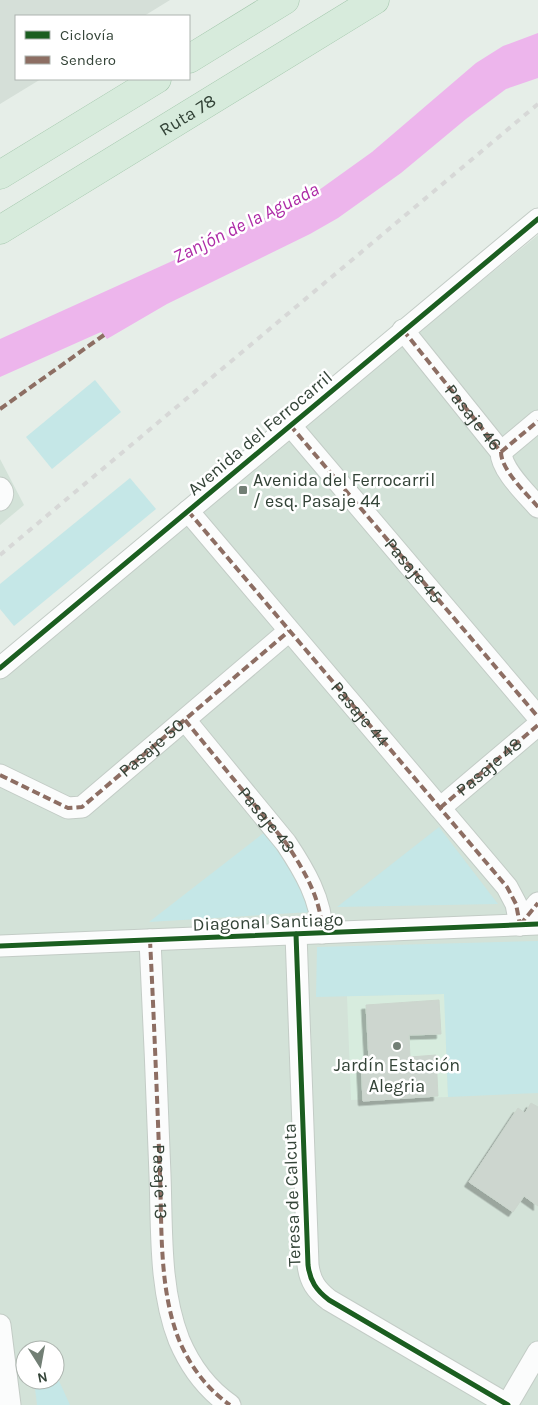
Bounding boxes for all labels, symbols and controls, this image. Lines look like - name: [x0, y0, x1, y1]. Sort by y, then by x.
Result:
- legend: [15, 15, 190, 80]
- text: Ciclovía: [60, 26, 114, 44]
- text: Sendero: [60, 51, 116, 69]
- street label: Ruta 78: [155, 89, 220, 141]
- water label: Zanjón de la Aguada: [169, 178, 323, 268]
- street label: Avenida del Ferrocarril: [183, 366, 337, 500]
- street label: Pasaje 46: [440, 380, 506, 455]
- place label: Avenida del Ferrocarril / esq. Pasaje 44: [253, 469, 435, 512]
- marker: Avenida del Ferrocarril / esq. Pasaje 44: [237, 484, 249, 496]
- street label: Pasaje 45: [380, 533, 448, 608]
- street label: Pasaje 44: [326, 677, 394, 751]
- street label: Pasaje 50: [114, 714, 189, 782]
- street label: Pasaje 48: [451, 733, 526, 801]
- street label: Pasaje 43: [233, 782, 300, 857]
- street label: Diagonal Santiago: [192, 908, 344, 936]
- marker: Jardín Estación Alegria: [391, 1040, 403, 1052]
- place label: Jardín Estación Alegria: [334, 1054, 460, 1097]
- street label: Teresa de Calcuta: [279, 1123, 305, 1267]
- street label: Pasaje 13: [148, 1144, 172, 1220]
- north arrow: [15, 1340, 65, 1390]
- text: N: [36, 1368, 49, 1387]

